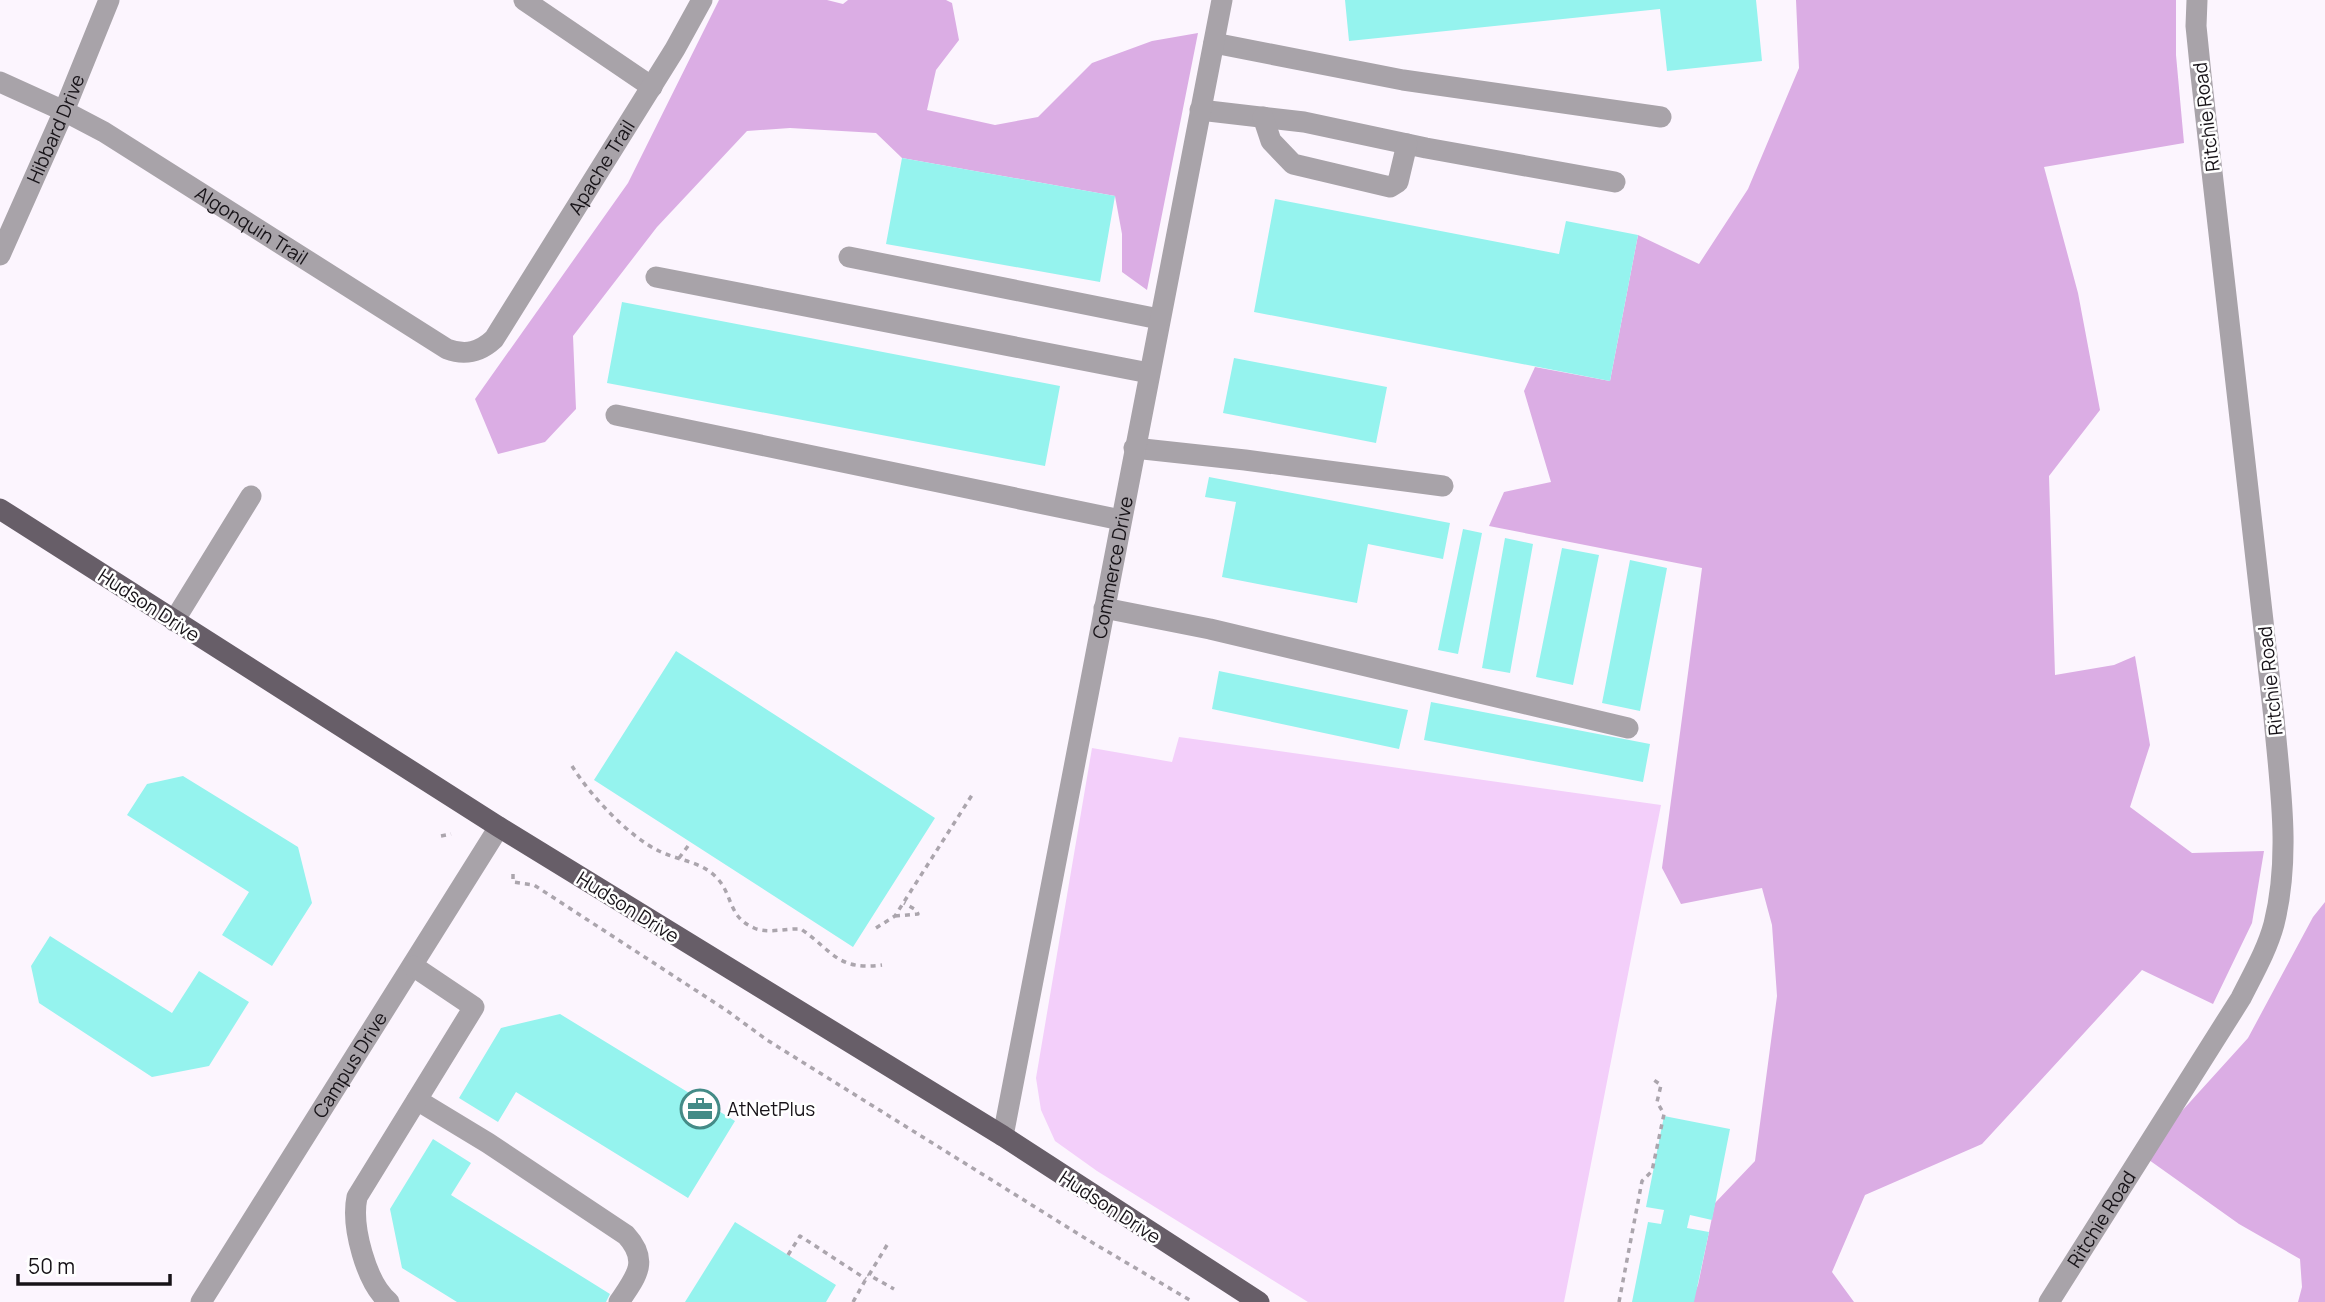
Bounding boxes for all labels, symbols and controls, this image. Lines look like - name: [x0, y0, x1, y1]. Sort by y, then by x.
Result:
- street label: Ritchie Road: [2186, 61, 2226, 173]
- street label: Hibbard Drive: [20, 70, 91, 188]
- street label: Apache Trail: [562, 115, 641, 219]
- street label: Algonquin Trail: [190, 180, 313, 271]
- street label: Commerce Drive: [1086, 494, 1139, 641]
- street label: Hudson Drive: [93, 562, 205, 648]
- street label: Ritchie Road: [2251, 625, 2289, 737]
- street label: Hudson Drive: [572, 865, 684, 949]
- street label: Campus Drive: [307, 1007, 393, 1123]
- office icon: AtNetPlus: [679, 1088, 721, 1130]
- place label: AtNetPlus: [727, 1096, 815, 1122]
- street label: Hudson Drive: [1054, 1164, 1166, 1250]
- street label: Ritchie Road: [2061, 1166, 2142, 1273]
- scale bar: [18, 1242, 170, 1286]
- text: 50 m: [28, 1252, 75, 1280]

